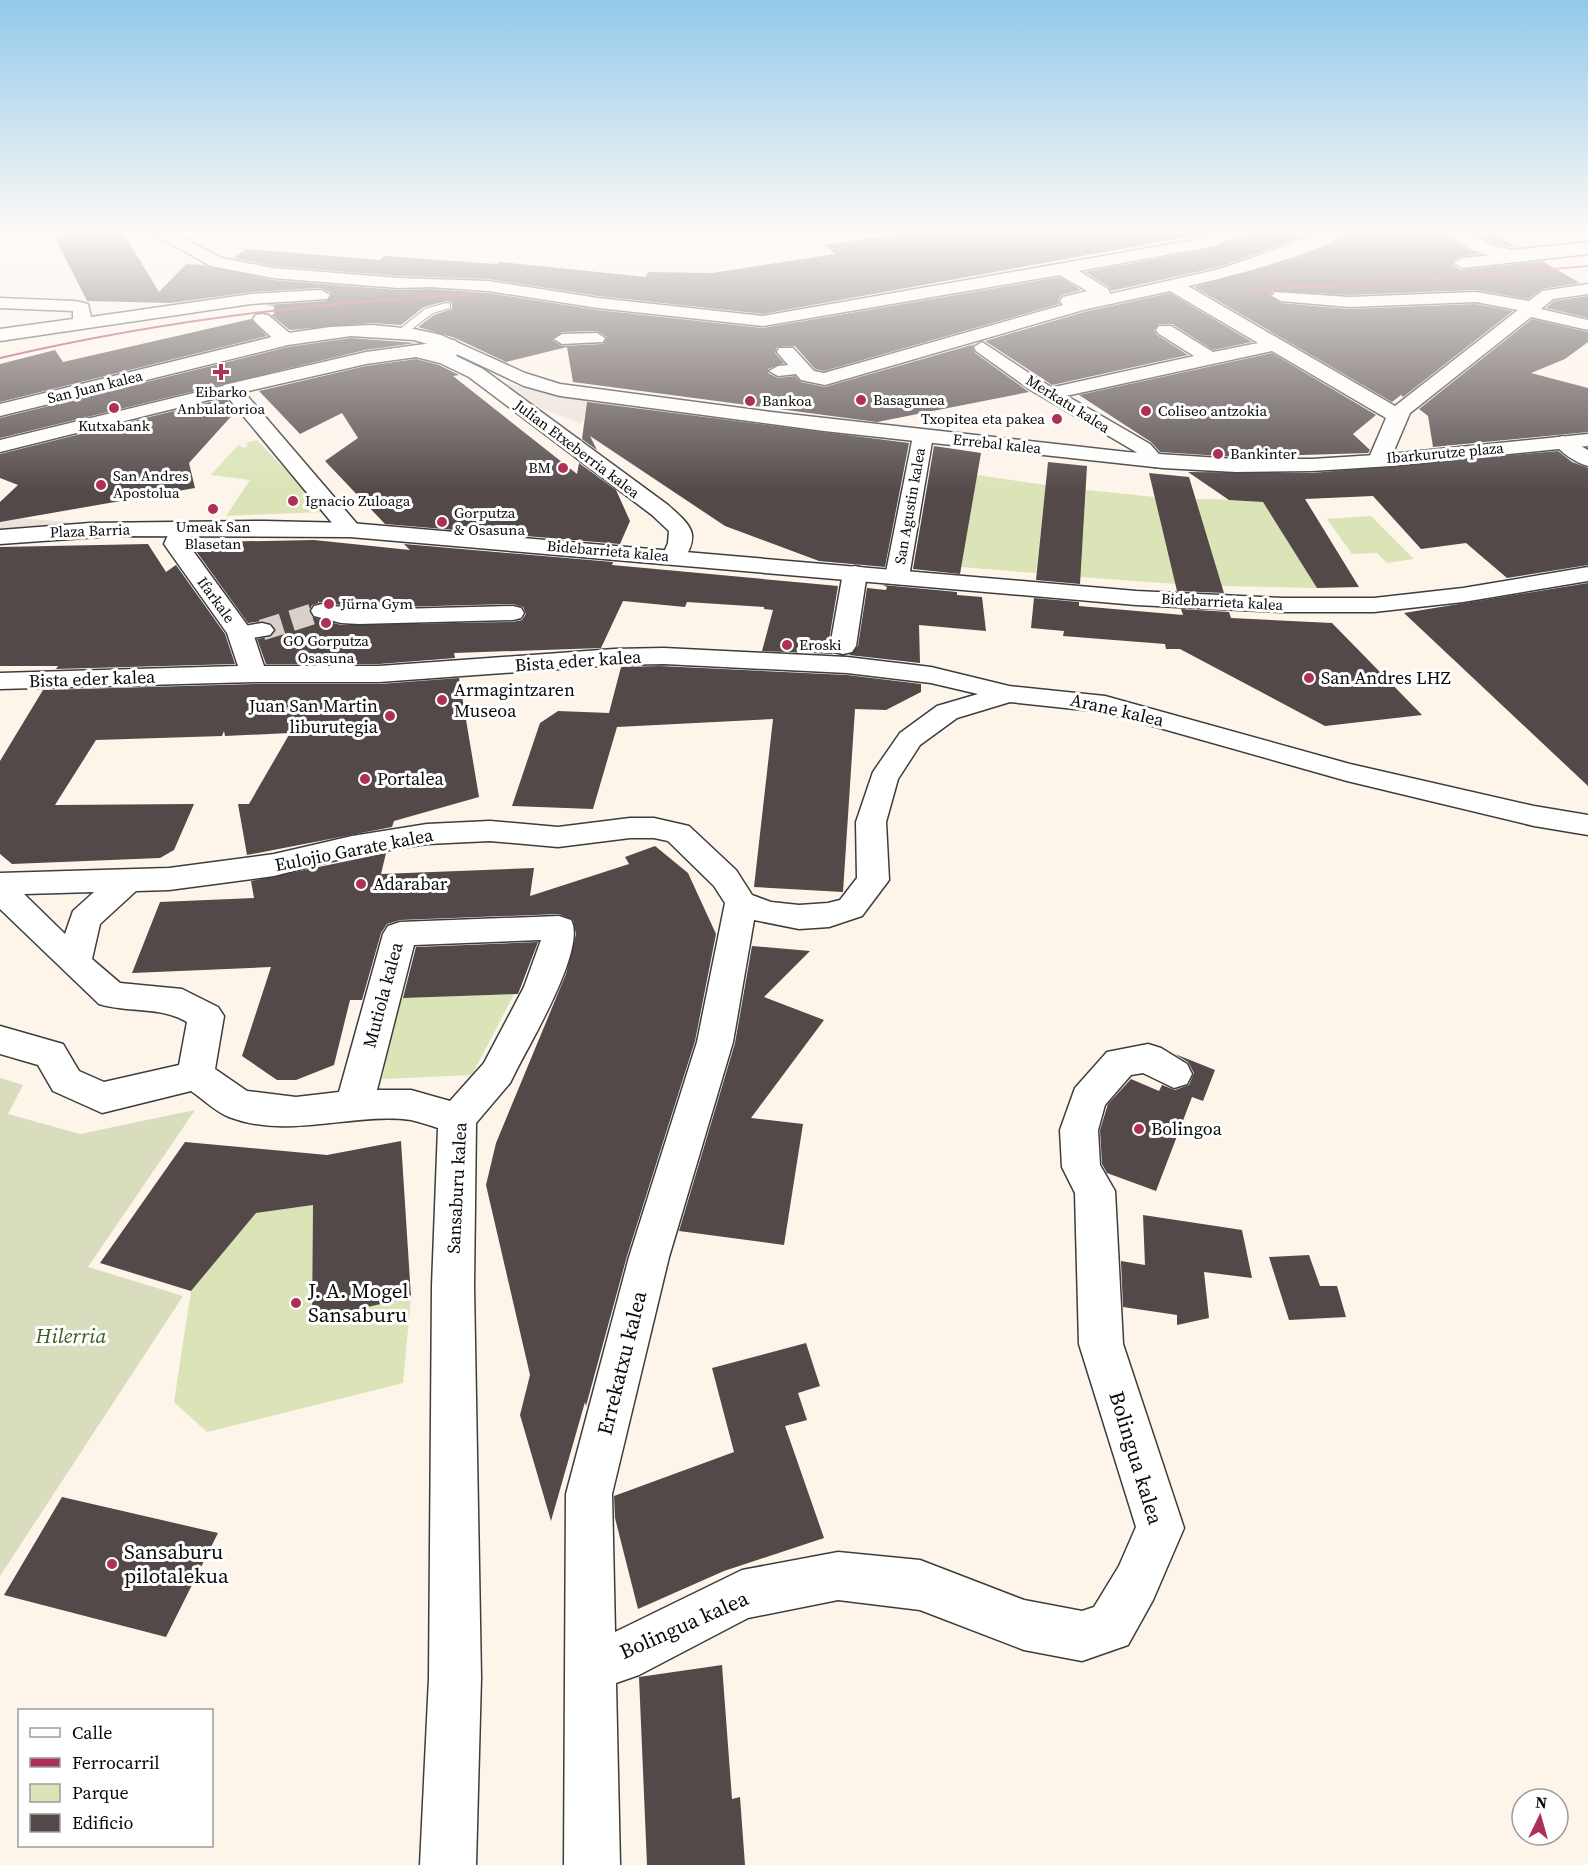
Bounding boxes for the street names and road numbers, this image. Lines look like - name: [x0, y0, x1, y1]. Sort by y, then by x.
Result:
- street label: San Juan kalea: [45, 364, 145, 408]
- street label: Merkatu kalea: [1022, 369, 1115, 438]
- street label: Julian Etxeberria kalea: [509, 394, 645, 503]
- street label: Errebal kalea: [952, 428, 1043, 459]
- street label: Ibarkurutze plaza: [1385, 437, 1505, 468]
- street label: San Agustin kalea: [889, 446, 930, 566]
- street label: Plaza Barria: [49, 519, 131, 542]
- street label: Bidebarrieta kalea: [546, 535, 670, 566]
- street label: Ifarkale: [193, 572, 240, 627]
- street label: Bidebarrieta kalea: [1160, 588, 1284, 615]
- street label: Bista eder kalea: [514, 644, 643, 677]
- street label: Bista eder kalea: [28, 664, 157, 693]
- street label: Arane kalea: [1068, 687, 1167, 733]
- street label: Eulojio Garate kalea: [273, 822, 436, 877]
- street label: Mutiola kalea: [356, 939, 409, 1050]
- street label: Sansaburu kalea: [441, 1121, 472, 1254]
- street label: Errekatxu kalea: [590, 1288, 654, 1438]
- street label: Bolingua kalea: [1102, 1388, 1171, 1528]
- street label: Bolingua kalea: [615, 1583, 753, 1666]

